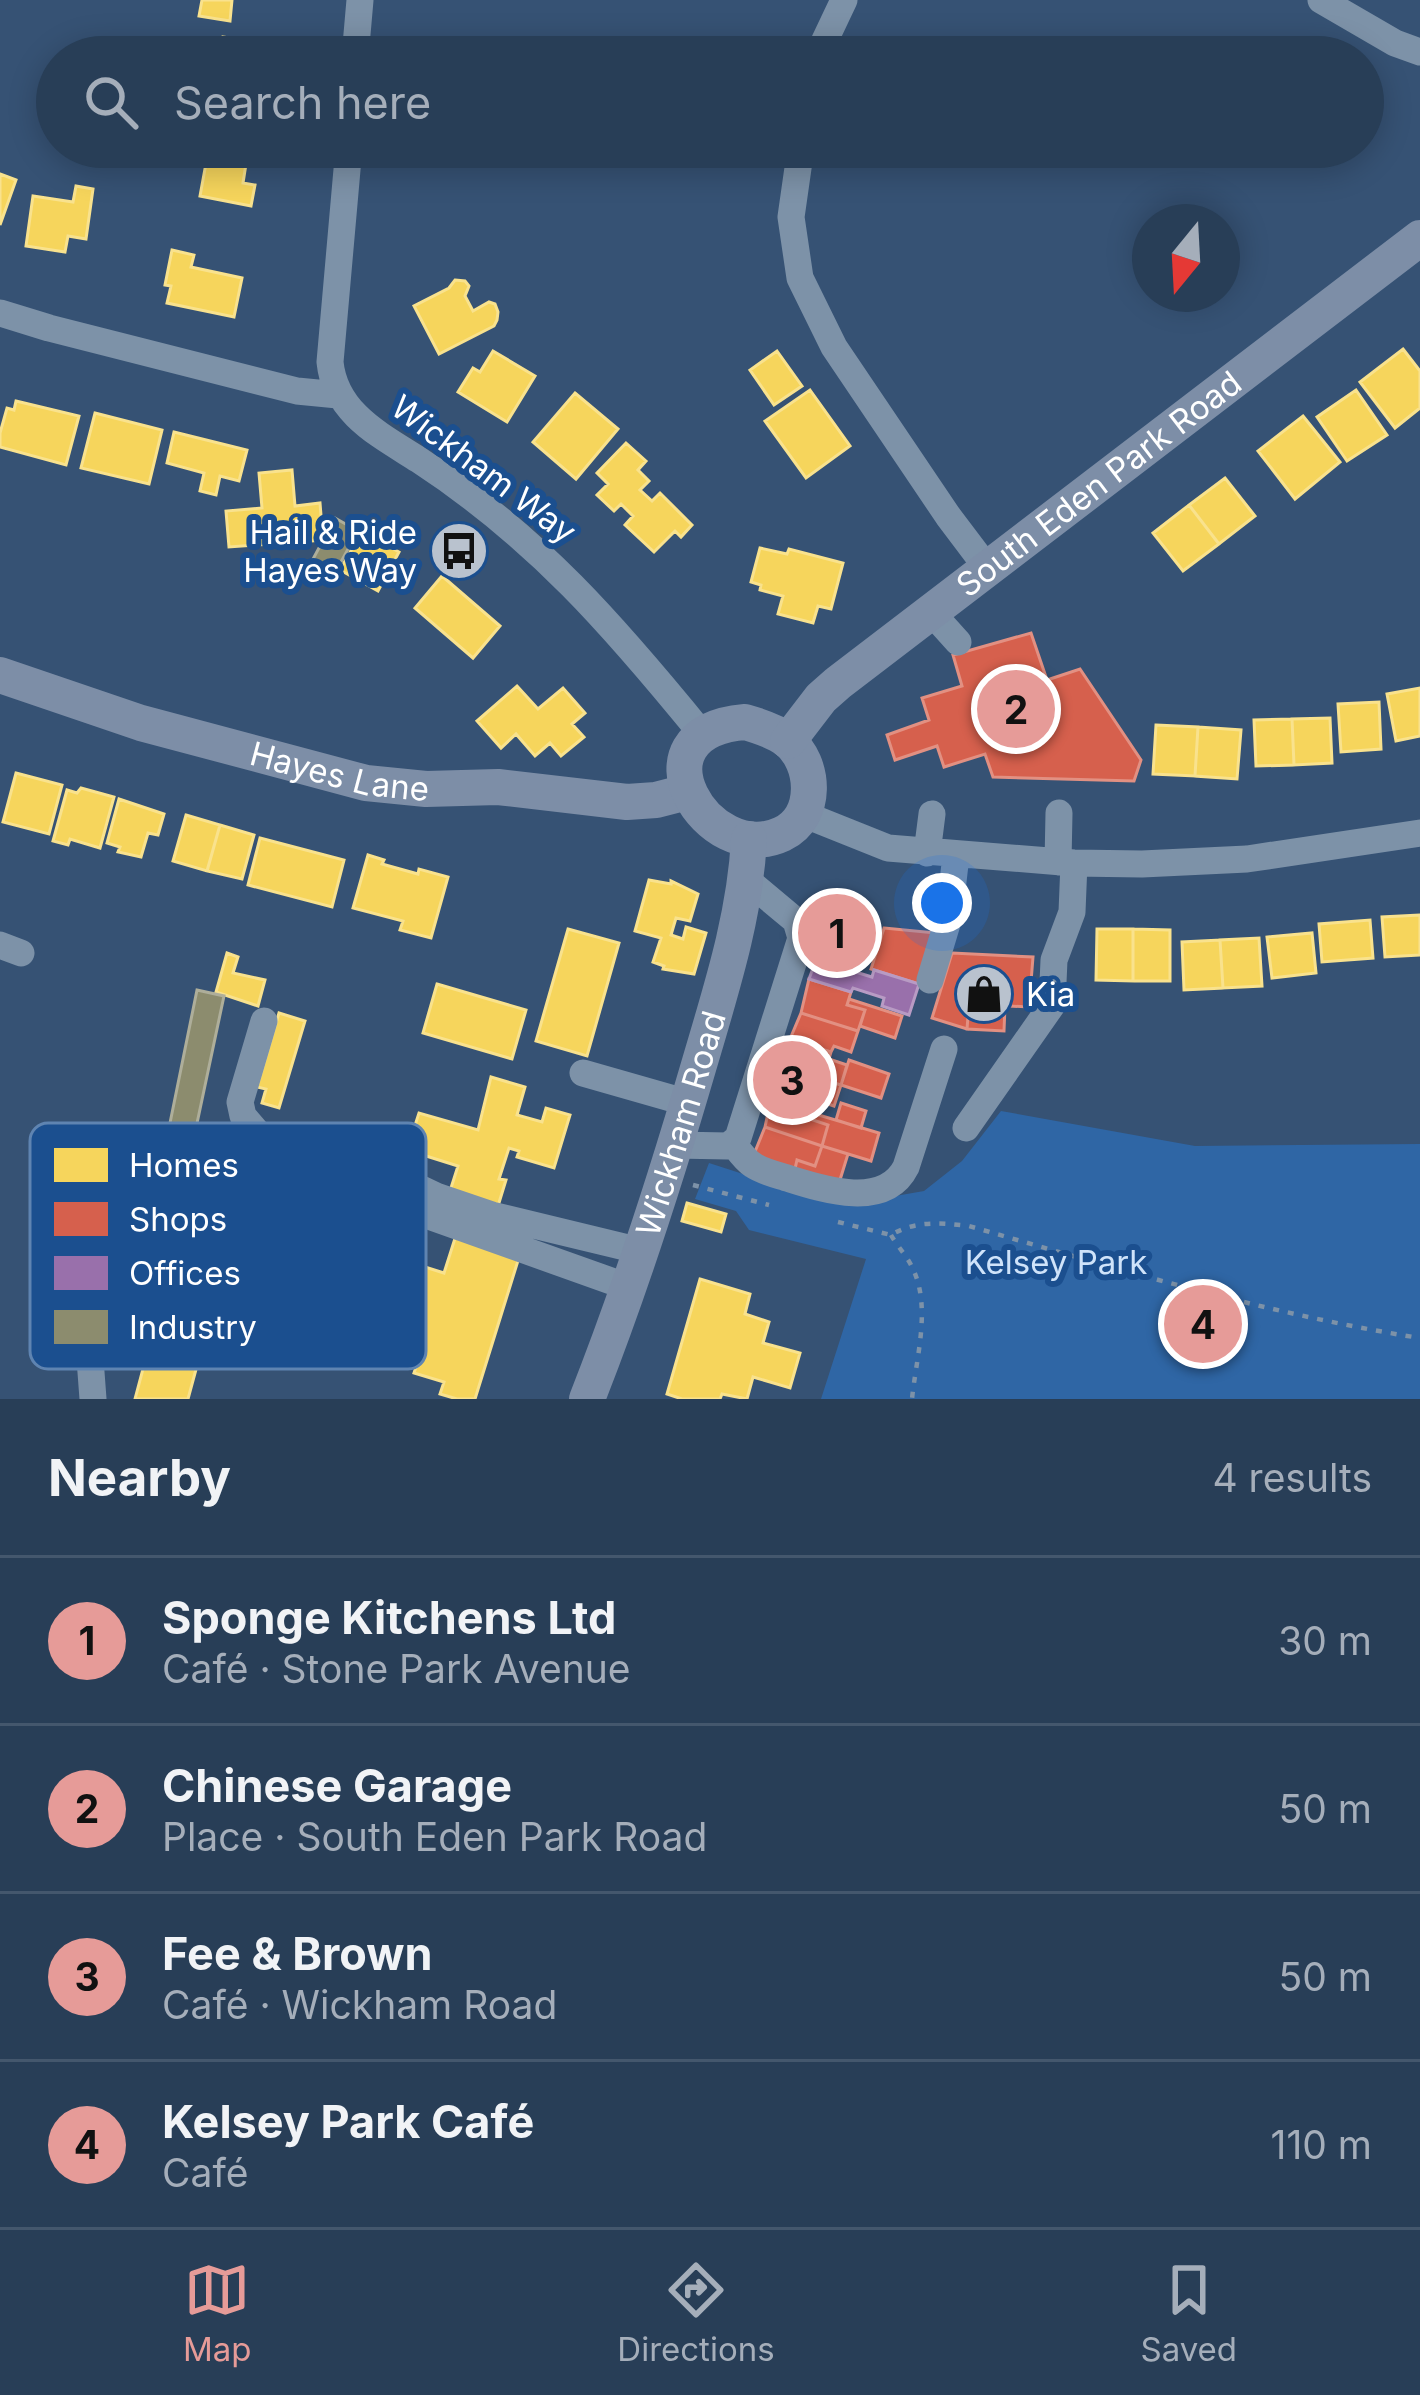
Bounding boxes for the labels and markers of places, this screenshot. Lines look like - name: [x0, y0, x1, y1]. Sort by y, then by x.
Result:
- place label: Hail & Ride Hayes Way: [243, 512, 417, 590]
- bus stop icon: Hail & Ride Hayes Way: [428, 520, 490, 582]
- pin: 2: [977, 664, 1055, 754]
- pin: 1: [798, 888, 876, 978]
- shop icon: Kia: [953, 963, 1015, 1025]
- place label: Kia: [1026, 974, 1075, 1014]
- pin: 3: [753, 1035, 831, 1125]
- pin: 4: [1164, 1279, 1242, 1369]

